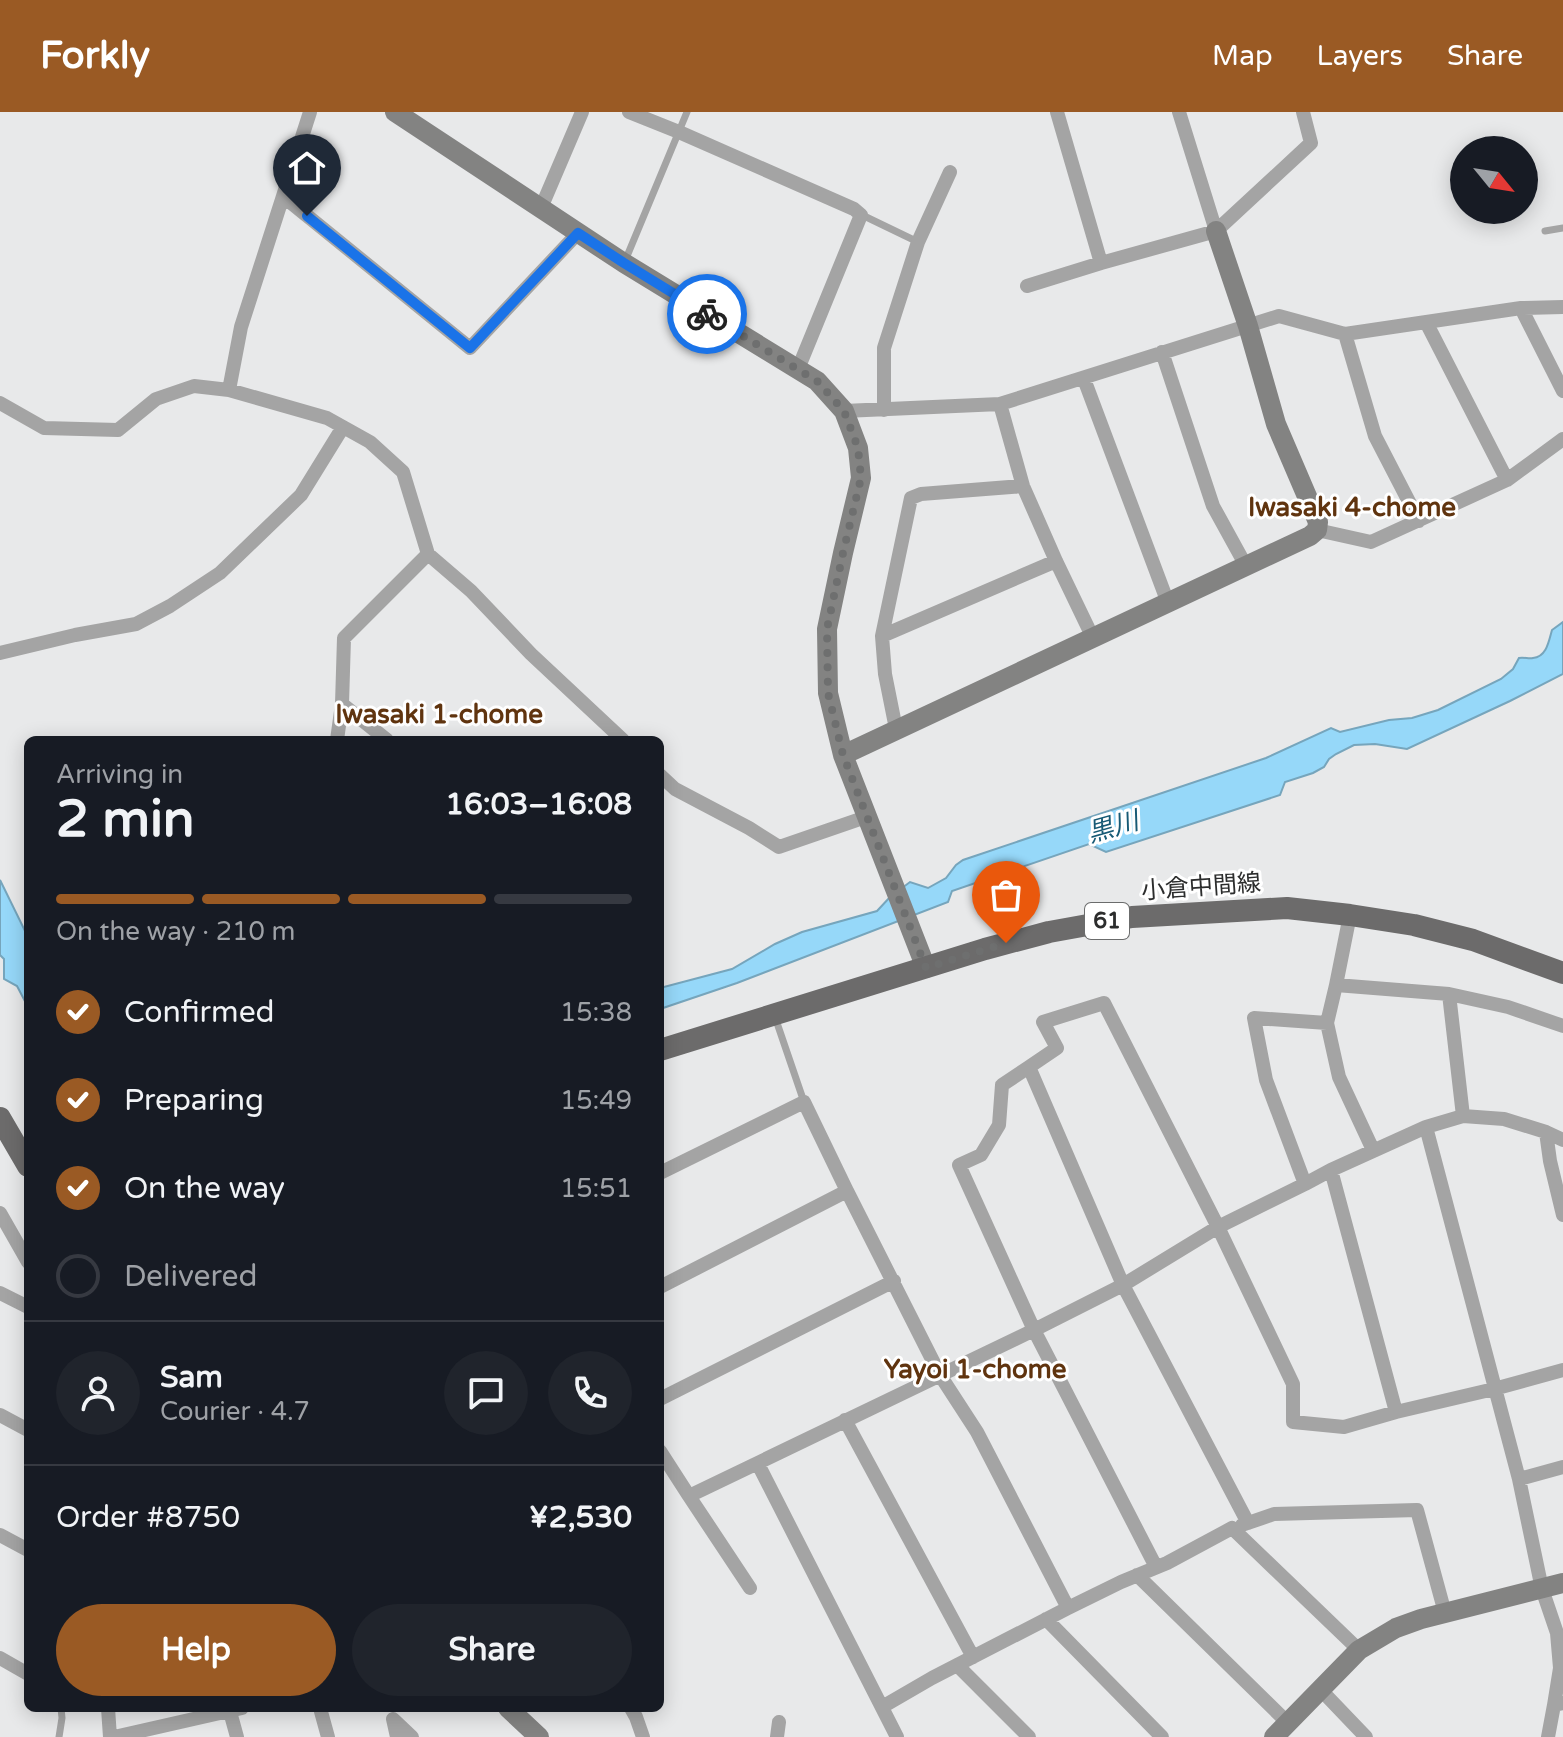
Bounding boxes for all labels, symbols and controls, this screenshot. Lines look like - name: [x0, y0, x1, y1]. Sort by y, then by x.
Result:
- text: Forkly: [40, 33, 150, 79]
- text: Map: [1212, 39, 1273, 73]
- text: Layers: [1317, 39, 1403, 73]
- text: Share: [1447, 39, 1523, 73]
- pin: [273, 134, 341, 216]
- north arrow: [1450, 136, 1538, 224]
- map controls: [1450, 136, 1538, 224]
- icon: home: [285, 146, 329, 190]
- courier: [667, 274, 747, 354]
- icon: bike: [685, 292, 729, 336]
- district label: Iwasaki 4-chome: [1248, 492, 1456, 523]
- district label: Iwasaki 1-chome: [335, 699, 543, 730]
- text: Arriving in: [56, 759, 183, 790]
- text: 16:03–16:08: [445, 786, 632, 823]
- text: 2 min: [56, 788, 195, 851]
- water label: 黒川: [1084, 804, 1145, 849]
- pin: [972, 861, 1040, 943]
- street label: 小倉中間線: [1140, 868, 1262, 906]
- icon: bag: [984, 873, 1028, 917]
- road number: 61: [1085, 903, 1129, 939]
- text: On the way · 210 m: [56, 916, 295, 947]
- icon: check: [56, 990, 100, 1034]
- text: Confirmed: [124, 994, 275, 1031]
- text: 15:38: [560, 997, 632, 1028]
- icon: check: [56, 1078, 100, 1122]
- text: Preparing: [124, 1082, 264, 1119]
- text: 15:49: [560, 1085, 632, 1116]
- icon: check: [56, 1166, 100, 1210]
- text: On the way: [124, 1170, 285, 1207]
- text: 15:51: [560, 1173, 632, 1204]
- text: Delivered: [124, 1258, 258, 1295]
- button: person: [56, 1351, 140, 1435]
- button: chat: [444, 1351, 528, 1435]
- button: phone: [548, 1351, 632, 1435]
- district label: Yayoi 1-chome: [884, 1354, 1067, 1385]
- text: Sam: [160, 1359, 223, 1396]
- text: Courier · 4.7: [160, 1396, 310, 1427]
- text: Order #8750: [56, 1499, 240, 1536]
- text: ¥2,530: [529, 1499, 632, 1536]
- button: Help: [56, 1604, 336, 1696]
- button: Share: [352, 1604, 632, 1696]

